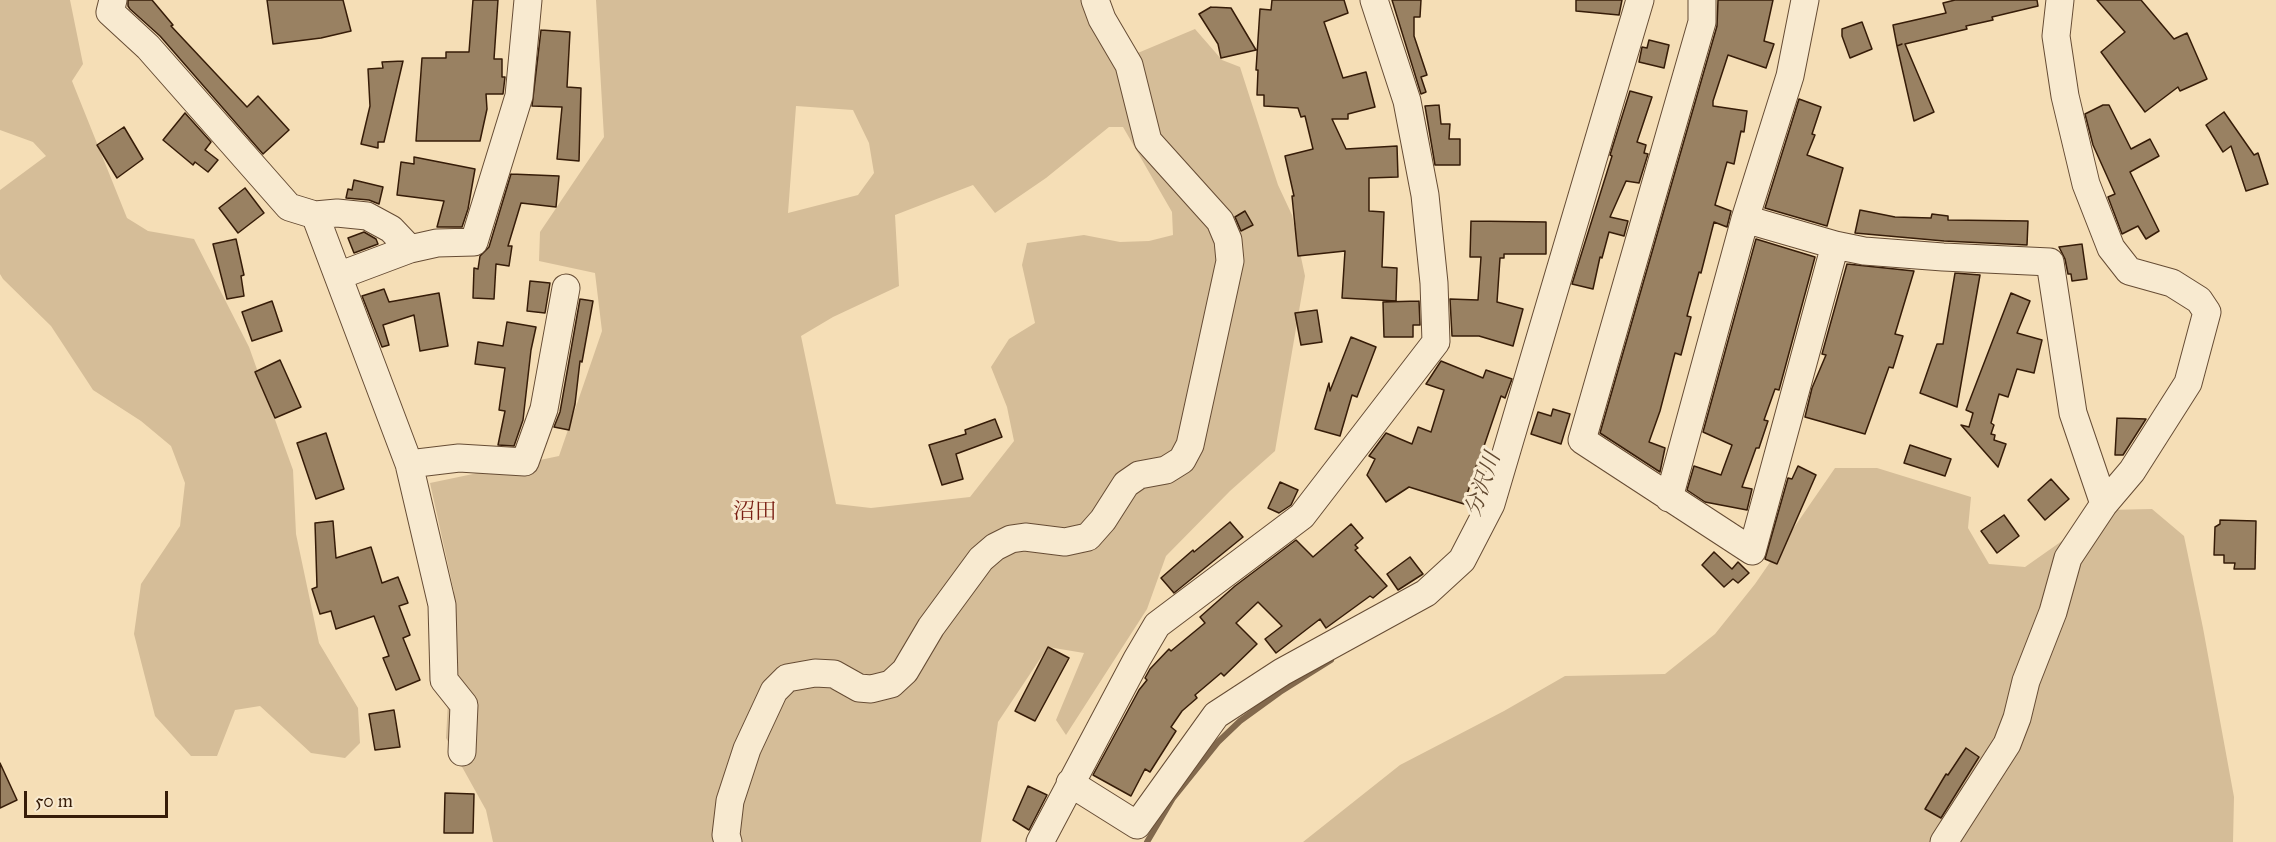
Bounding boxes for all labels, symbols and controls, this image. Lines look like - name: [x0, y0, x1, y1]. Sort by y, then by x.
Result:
- water label: 分沢川: [1461, 450, 1507, 520]
- district label: 沼田: [733, 500, 777, 526]
- scale bar: [27, 779, 171, 817]
- text: 50 m: [35, 790, 73, 812]

